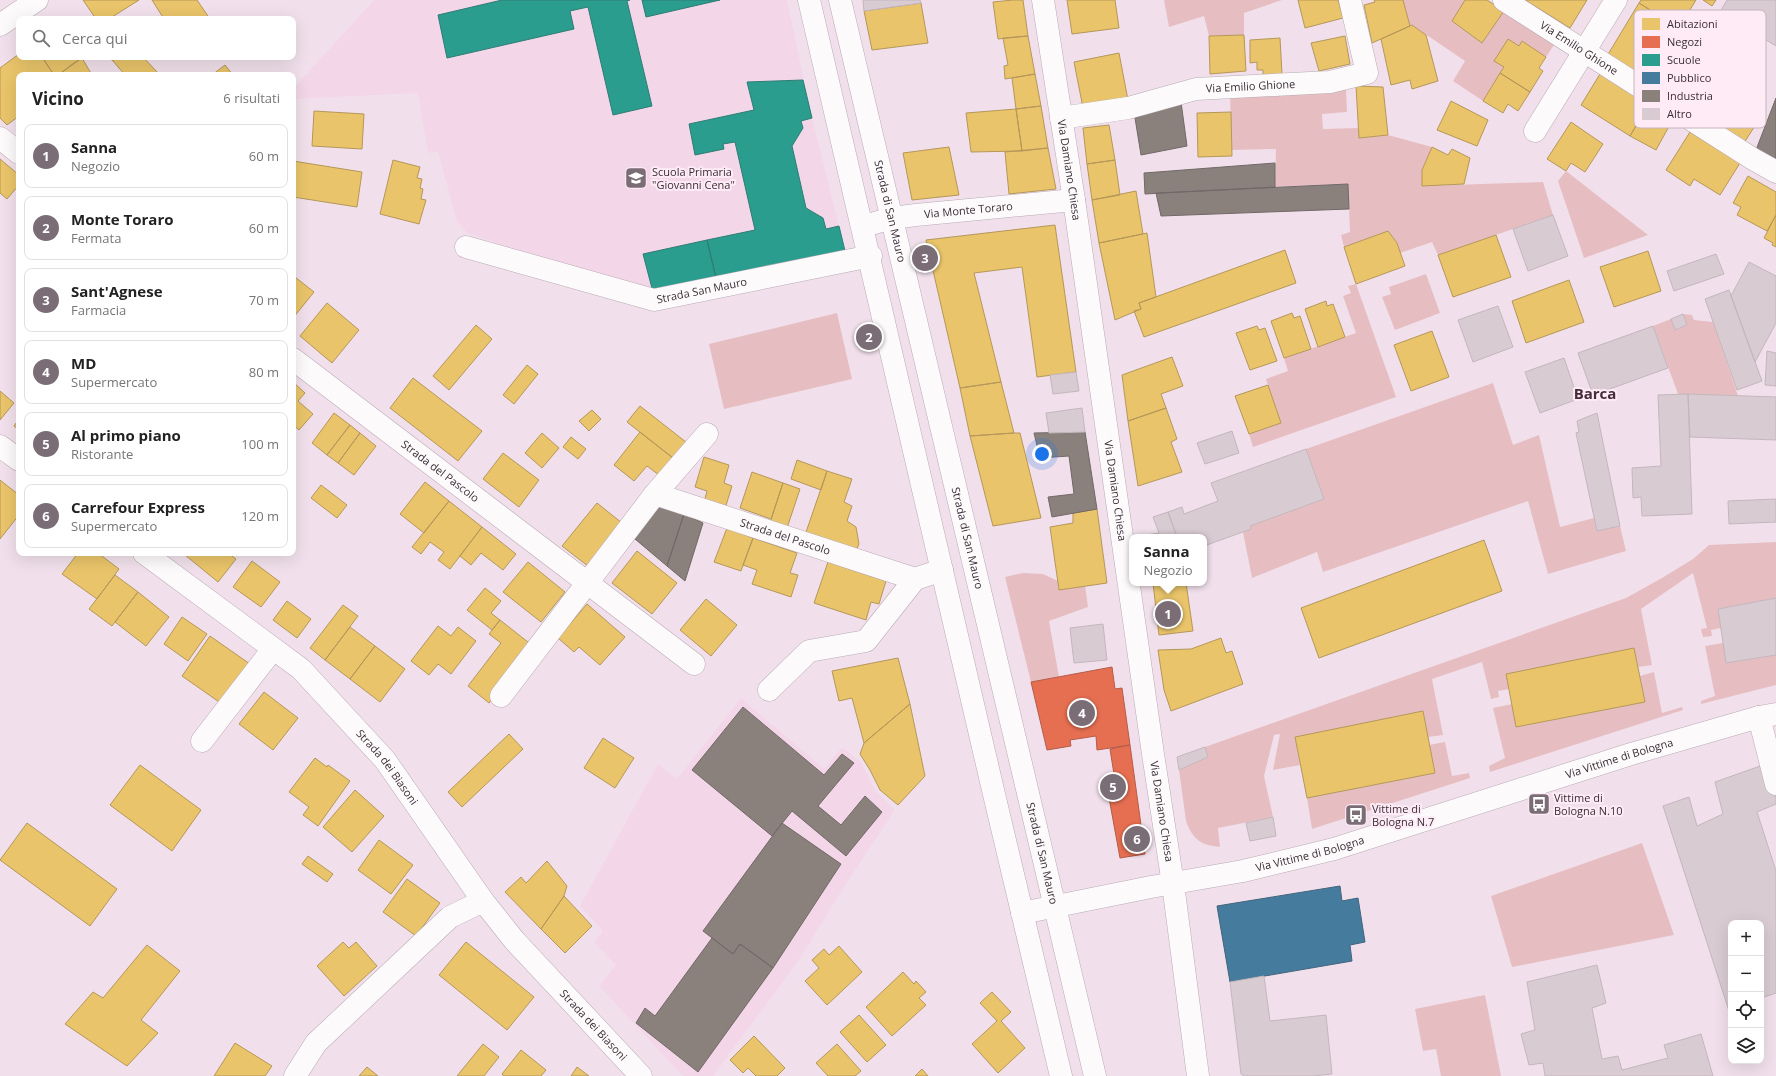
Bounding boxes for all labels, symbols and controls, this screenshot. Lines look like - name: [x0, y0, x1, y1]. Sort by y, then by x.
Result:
- legend: [1634, 10, 1766, 128]
- search box: [16, 16, 296, 60]
- text: Abitazioni: [1667, 16, 1718, 31]
- street label: Via Emilio Ghione: [1538, 17, 1621, 78]
- icon: search: [30, 27, 52, 49]
- text: Cerca qui: [62, 28, 128, 48]
- text: Negozi: [1667, 34, 1702, 49]
- text: Scuole: [1667, 52, 1701, 67]
- text: Pubblico: [1667, 70, 1712, 85]
- street label: Via Emilio Ghione: [1205, 76, 1296, 95]
- text: Vicino: [32, 87, 84, 110]
- text: Industria: [1667, 88, 1713, 103]
- text: 6 risultati: [223, 89, 280, 107]
- text: Altro: [1667, 106, 1692, 121]
- street label: Via Damiano Chiesa: [1055, 118, 1085, 221]
- text: Sanna: [71, 137, 117, 157]
- text: 1: [42, 147, 50, 165]
- text: 60 m: [249, 147, 279, 165]
- text: Negozio: [71, 157, 120, 175]
- street label: Strada di San Mauro: [871, 159, 910, 264]
- place label: Scuola Primaria "Giovanni Cena": [652, 164, 735, 192]
- school or university icon: Scuola Primaria "Giovanni Cena": [623, 165, 649, 191]
- street label: Via Monte Toraro: [923, 198, 1014, 221]
- text: Monte Toraro: [71, 209, 174, 229]
- text: 2: [42, 219, 50, 237]
- text: 60 m: [249, 219, 279, 237]
- text: Fermata: [71, 229, 121, 247]
- pin: 3: [912, 243, 938, 273]
- street label: Strada San Mauro: [655, 273, 749, 306]
- text: Sant'Agnese: [71, 281, 163, 301]
- text: 3: [42, 291, 50, 309]
- text: 70 m: [249, 291, 279, 309]
- text: Farmacia: [71, 301, 126, 319]
- pin: 2: [856, 322, 882, 352]
- text: MD: [71, 353, 96, 373]
- text: 4: [42, 363, 50, 381]
- text: 80 m: [249, 363, 279, 381]
- text: Supermercato: [71, 373, 157, 391]
- district label: Barca: [1574, 383, 1616, 403]
- text: Al primo piano: [71, 425, 181, 445]
- text: 5: [42, 435, 50, 453]
- text: 100 m: [241, 435, 279, 453]
- street label: Strada del Pascolo: [399, 436, 483, 505]
- street label: Via Damiano Chiesa: [1101, 439, 1131, 542]
- your location: [1032, 444, 1052, 464]
- text: Ristorante: [71, 445, 133, 463]
- street label: Strada di San Mauro: [949, 485, 987, 591]
- text: Carrefour Express: [71, 497, 205, 517]
- text: 6: [42, 507, 50, 525]
- text: 120 m: [241, 507, 279, 525]
- street label: Strada del Pascolo: [738, 514, 833, 558]
- text: Supermercato: [71, 517, 157, 535]
- popup: [1129, 534, 1207, 586]
- text: Sanna: [1143, 541, 1190, 561]
- text: Negozio: [1143, 561, 1193, 579]
- pin: 1: [1155, 599, 1181, 629]
- pin: 4: [1069, 698, 1095, 728]
- street label: Strada dei Biasoni: [353, 726, 422, 808]
- street label: Via Vittime di Bologna: [1563, 734, 1675, 781]
- street label: Via Damiano Chiesa: [1147, 760, 1177, 863]
- pin: 5: [1100, 772, 1126, 802]
- place label: Vittime di Bologna N.10: [1554, 790, 1623, 818]
- bus stop icon: Vittime di Bologna N.10: [1526, 791, 1552, 817]
- street label: Strada di San Mauro: [1023, 801, 1062, 906]
- place label: Vittime di Bologna N.7: [1372, 801, 1434, 829]
- bus stop icon: Vittime di Bologna N.7: [1343, 802, 1369, 828]
- pin: 6: [1124, 824, 1150, 854]
- street label: Via Vittime di Bologna: [1254, 832, 1366, 875]
- map controls: [1728, 920, 1764, 1064]
- button: +: [1728, 920, 1764, 956]
- button: −: [1728, 956, 1764, 992]
- street label: Strada dei Biasoni: [557, 986, 631, 1064]
- button: locate: [1728, 992, 1764, 1028]
- button: layers: [1728, 1028, 1764, 1064]

